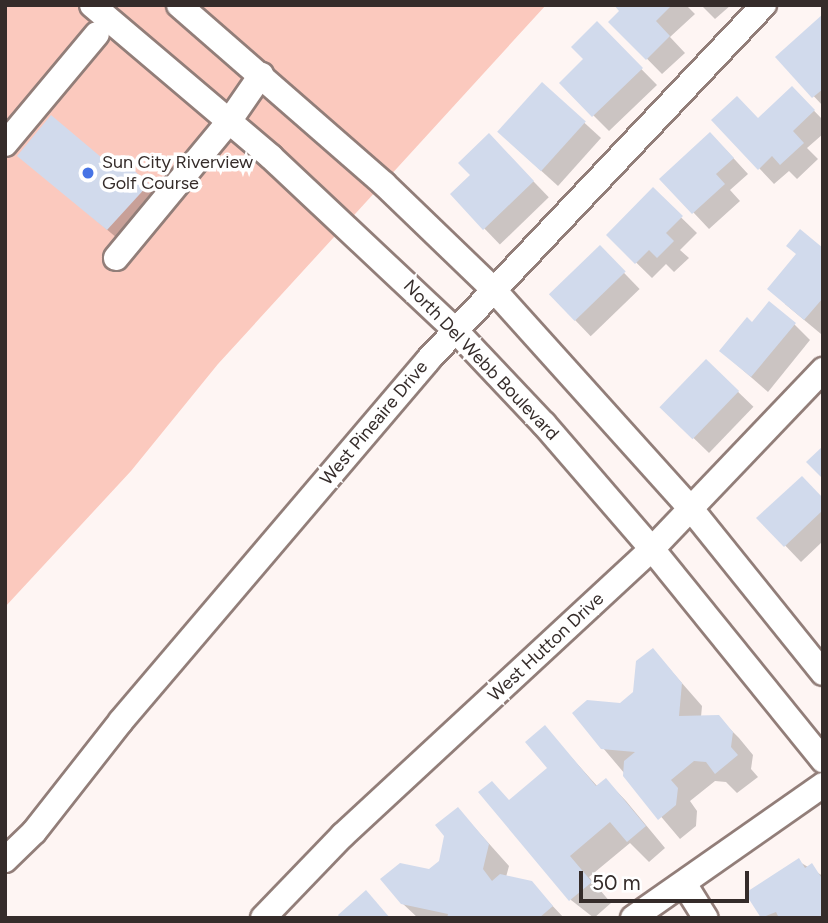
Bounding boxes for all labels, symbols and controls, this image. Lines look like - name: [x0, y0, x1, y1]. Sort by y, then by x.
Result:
- place label: Sun City Riverview Golf Course: [102, 152, 253, 194]
- marker: Sun City Riverview Golf Course: [80, 165, 96, 181]
- street label: North Del Webb Boulevard: [399, 275, 563, 445]
- street label: West Pineaire Drive: [316, 356, 432, 490]
- street label: West Hutton Drive: [484, 588, 608, 706]
- scale bar: [583, 856, 753, 900]
- text: 50 m: [592, 870, 641, 895]

